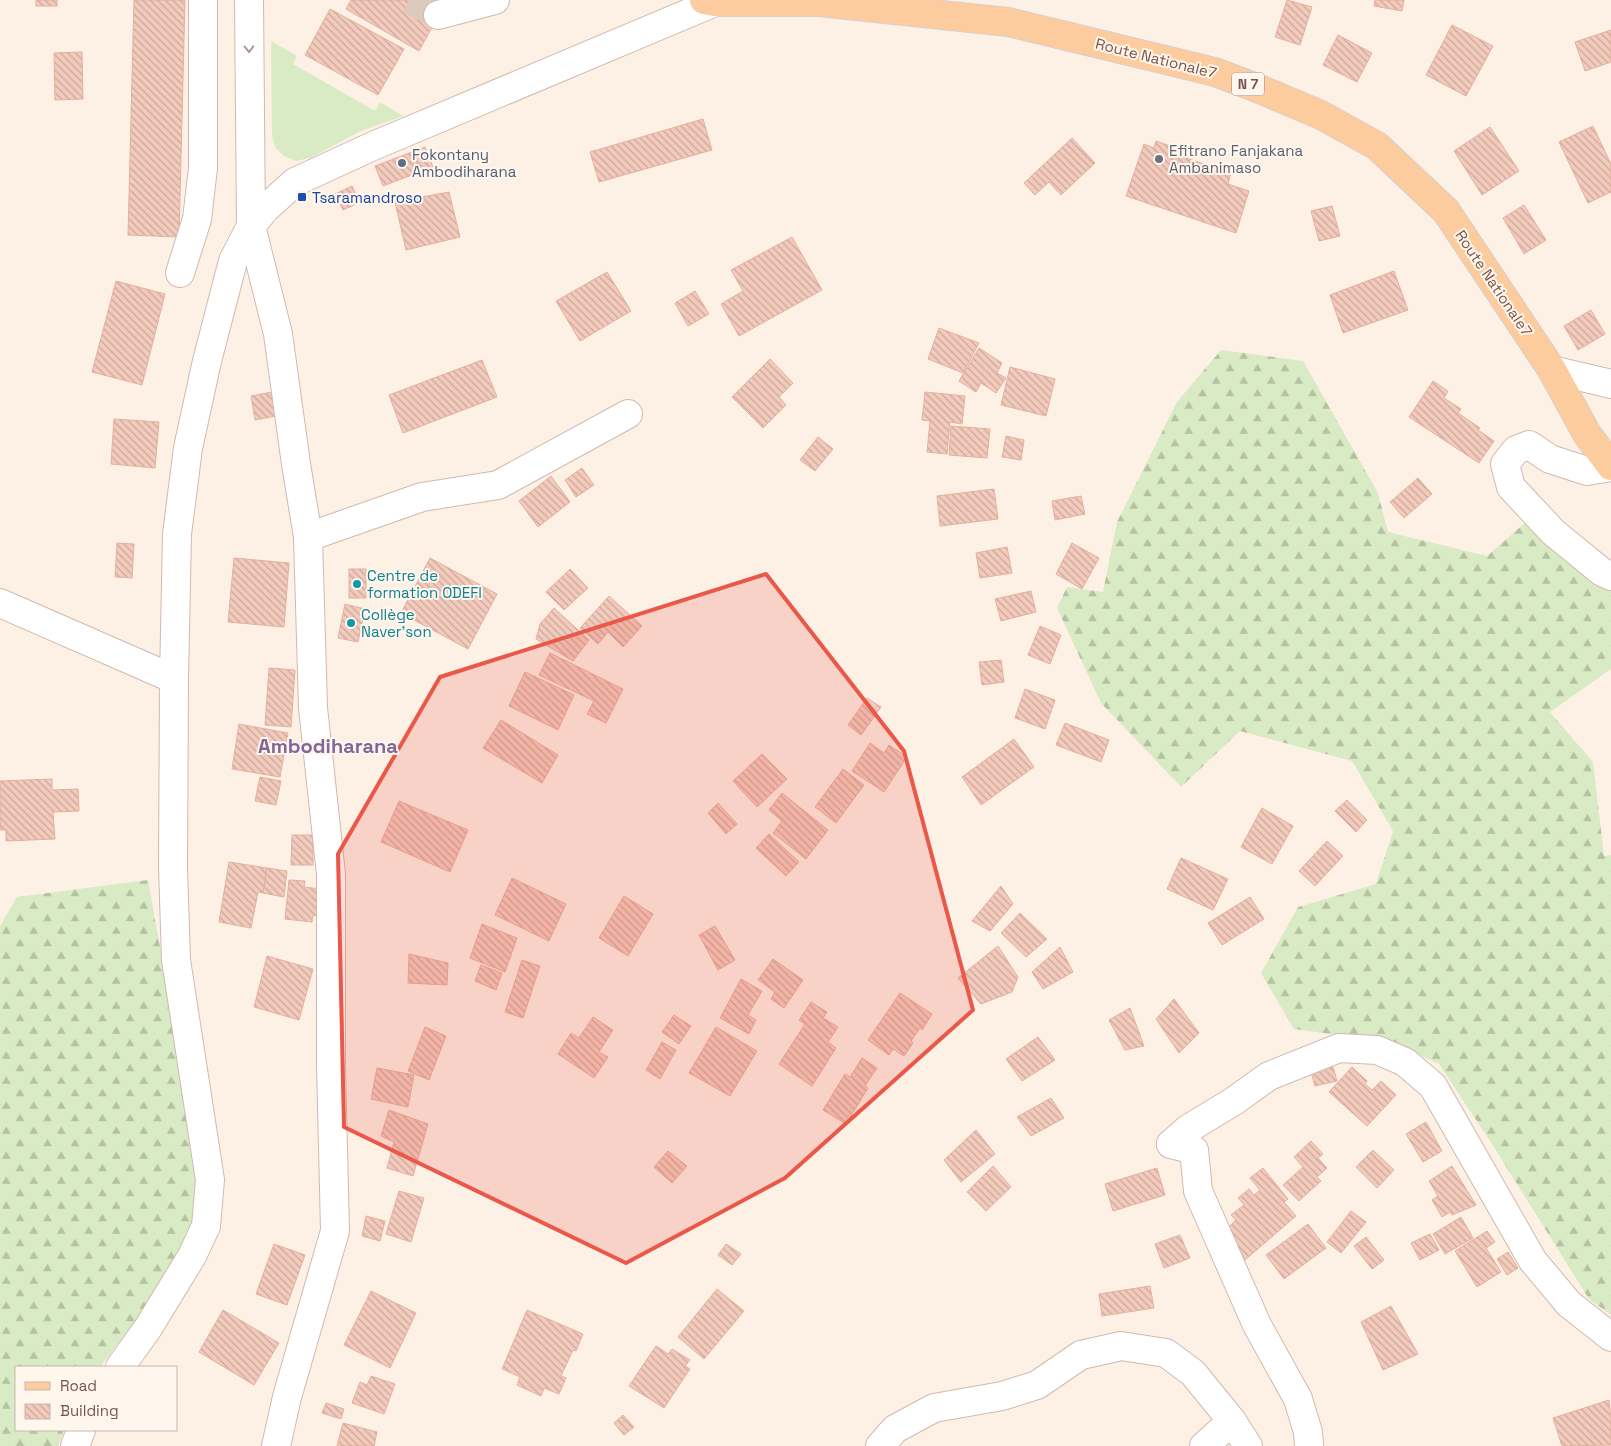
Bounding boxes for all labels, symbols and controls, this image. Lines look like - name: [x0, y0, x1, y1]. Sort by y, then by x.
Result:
- street label: Route Nationale7: [1094, 34, 1218, 82]
- one-way arrow: [244, 45, 255, 53]
- road number: N 7: [1232, 72, 1264, 96]
- place label: Efitrano Fanjakana Ambanimaso: [1169, 141, 1303, 177]
- place label: Fokontany Ambodiharana: [412, 145, 517, 181]
- marker: Efitrano Fanjakana Ambanimaso: [1153, 153, 1165, 165]
- marker: Fokontany Ambodiharana: [396, 157, 408, 169]
- place label: Tsaramandroso: [312, 188, 422, 207]
- marker: Tsaramandroso: [296, 191, 308, 203]
- street label: Route Nationale7: [1451, 226, 1537, 340]
- place label: Centre de formation ODEFI: [367, 566, 482, 602]
- marker: Centre de formation ODEFI: [351, 578, 363, 590]
- place label: Collège Naver'son: [361, 605, 432, 641]
- marker: Collège Naver'son: [345, 617, 357, 629]
- district label: Ambodiharana: [258, 733, 398, 759]
- legend: [15, 1366, 178, 1431]
- text: Road: [60, 1376, 97, 1395]
- text: Building: [60, 1401, 119, 1420]

